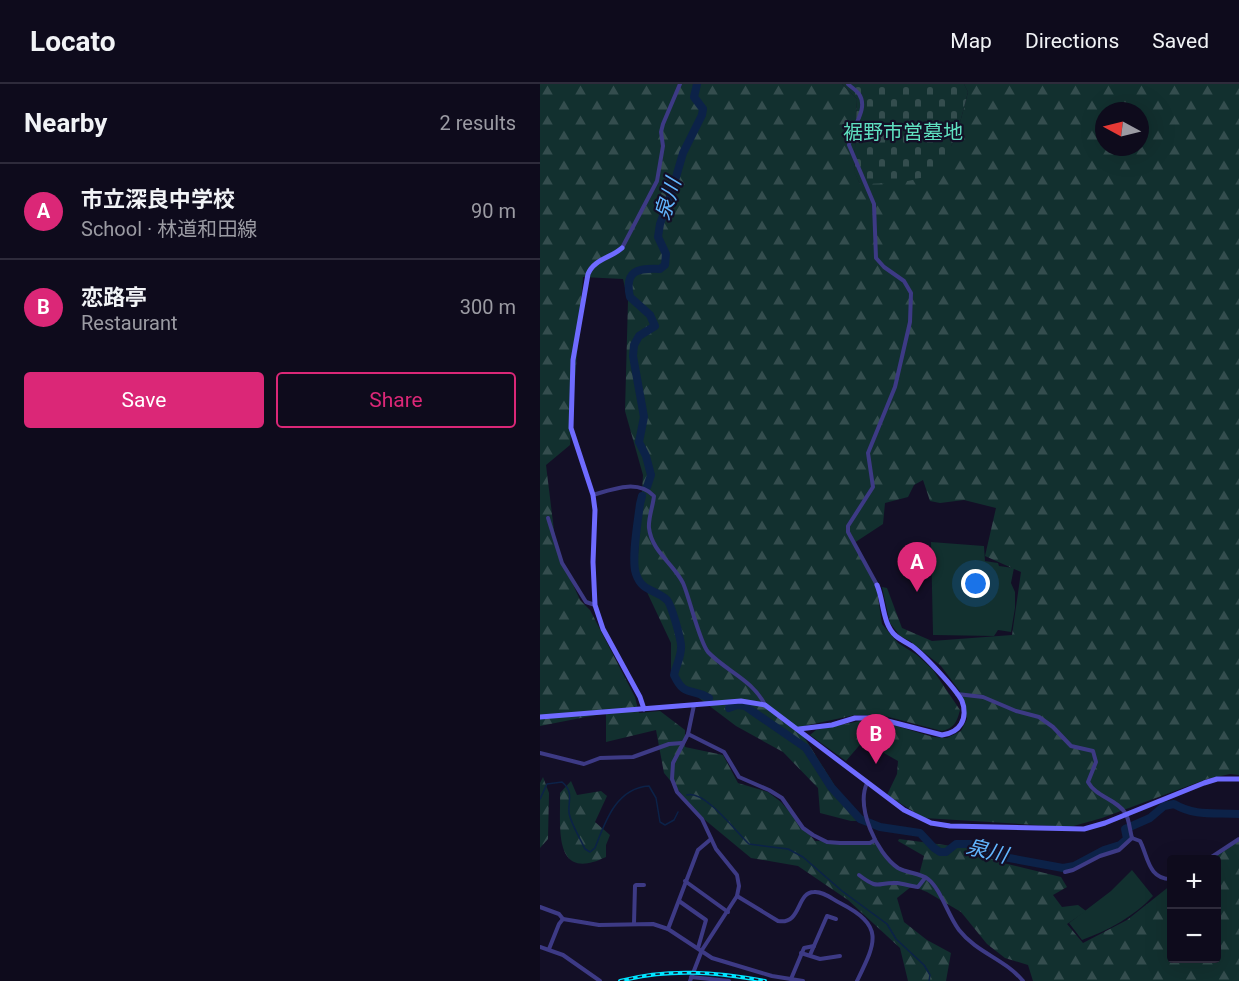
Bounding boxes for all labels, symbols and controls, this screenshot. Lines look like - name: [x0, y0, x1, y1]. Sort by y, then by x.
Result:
- text: Locato: [30, 25, 115, 58]
- text: Map: [950, 29, 992, 53]
- text: Directions: [1025, 29, 1119, 53]
- text: Saved: [1152, 29, 1209, 53]
- north arrow: [1095, 102, 1149, 156]
- text: Nearby: [24, 108, 107, 138]
- text: 2 results: [440, 111, 516, 135]
- park label: 裾野市営墓地: [843, 120, 963, 144]
- water label: 泉川: [650, 173, 686, 223]
- text: 市立深良中学校: [81, 187, 235, 212]
- text: A: [37, 199, 50, 223]
- text: 90 m: [471, 199, 516, 223]
- text: School · 林道和田線: [81, 217, 257, 241]
- text: 恋路亭: [81, 285, 147, 310]
- text: B: [37, 295, 50, 319]
- text: 300 m: [460, 295, 516, 319]
- text: Restaurant: [81, 311, 178, 335]
- button: Save: [24, 372, 264, 428]
- button: Share: [276, 372, 516, 428]
- pin: A: [898, 542, 937, 592]
- your location: [961, 569, 990, 598]
- pin: B: [856, 714, 896, 764]
- water label: 泉川: [964, 834, 1012, 868]
- map controls: [1167, 855, 1221, 963]
- button: +: [1167, 855, 1221, 909]
- button: −: [1167, 909, 1221, 963]

